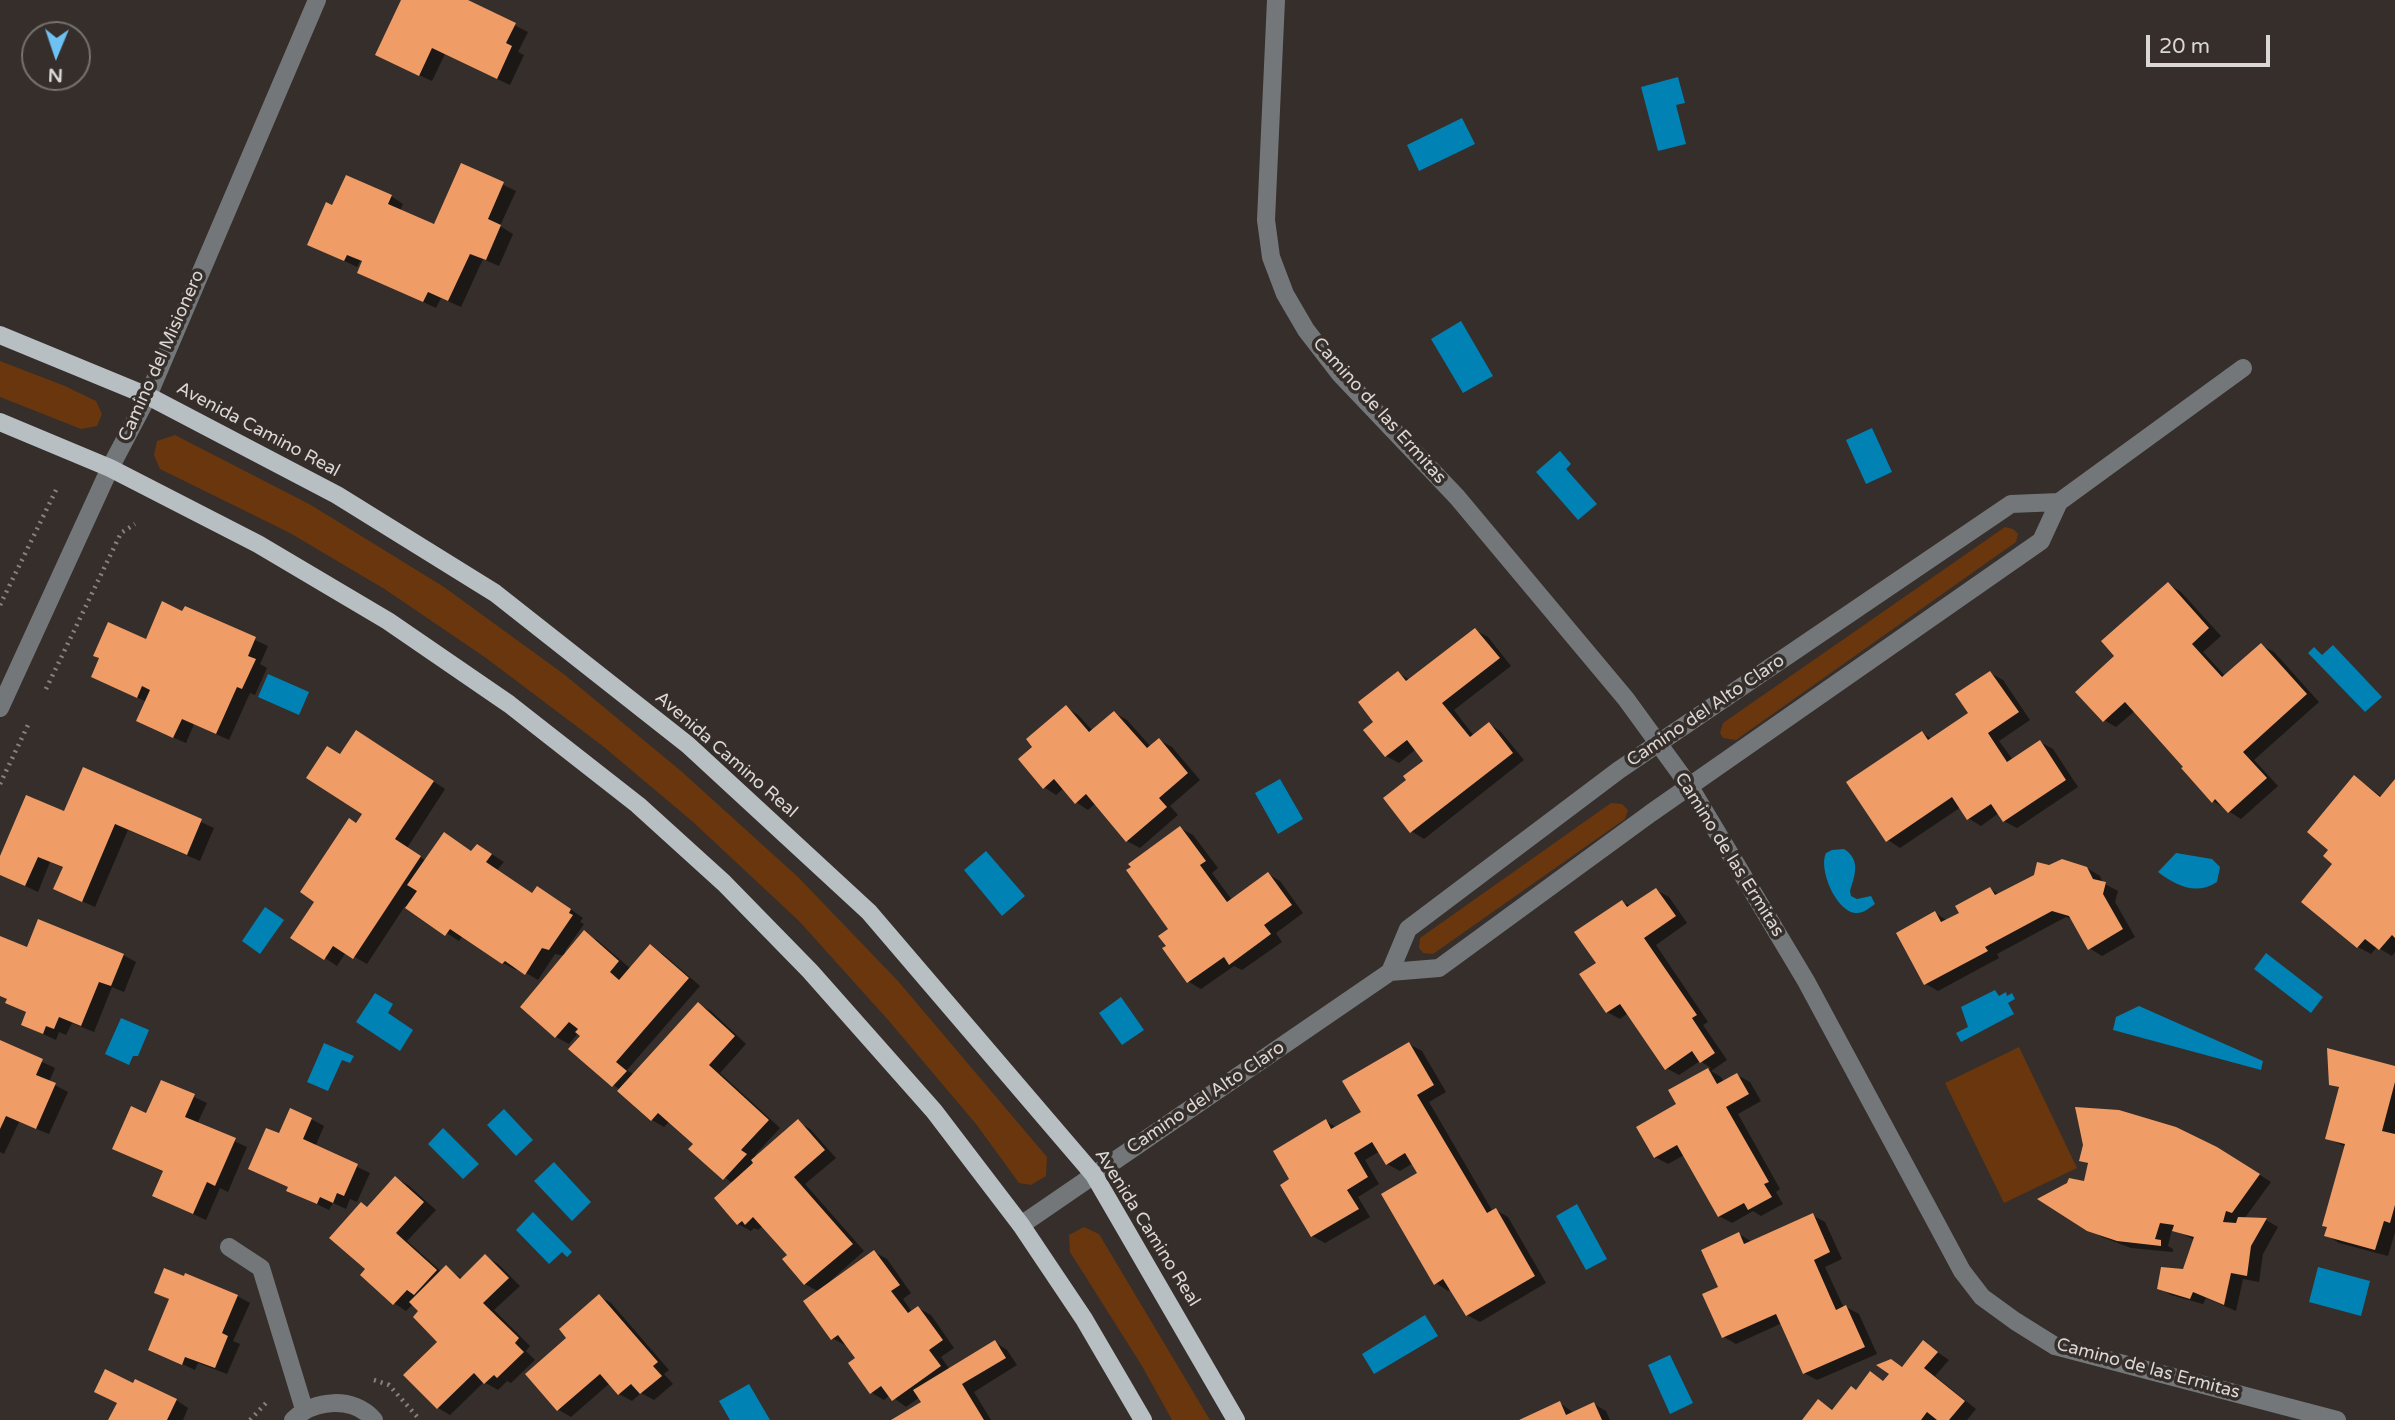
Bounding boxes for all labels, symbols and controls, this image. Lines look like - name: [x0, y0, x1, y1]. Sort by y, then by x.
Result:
- north arrow: [21, 21, 91, 91]
- scale bar: [2150, 21, 2274, 65]
- text: 20 m: [2159, 34, 2210, 59]
- text: N: [47, 64, 63, 86]
- street label: Camino del Misionero: [114, 267, 210, 445]
- street label: Camino de las Ermitas: [1308, 333, 1450, 489]
- street label: Avenida Camino Real: [173, 378, 343, 482]
- street label: Camino del Alto Claro: [1623, 650, 1789, 772]
- street label: Avenida Camino Real: [650, 687, 802, 823]
- street label: Camino de las Ermitas: [1670, 769, 1788, 941]
- street label: Camino del Alto Claro: [1123, 1037, 1289, 1159]
- street label: Avenida Camino Real: [1090, 1145, 1204, 1311]
- street label: Camino de las Ermitas: [2054, 1334, 2242, 1404]

